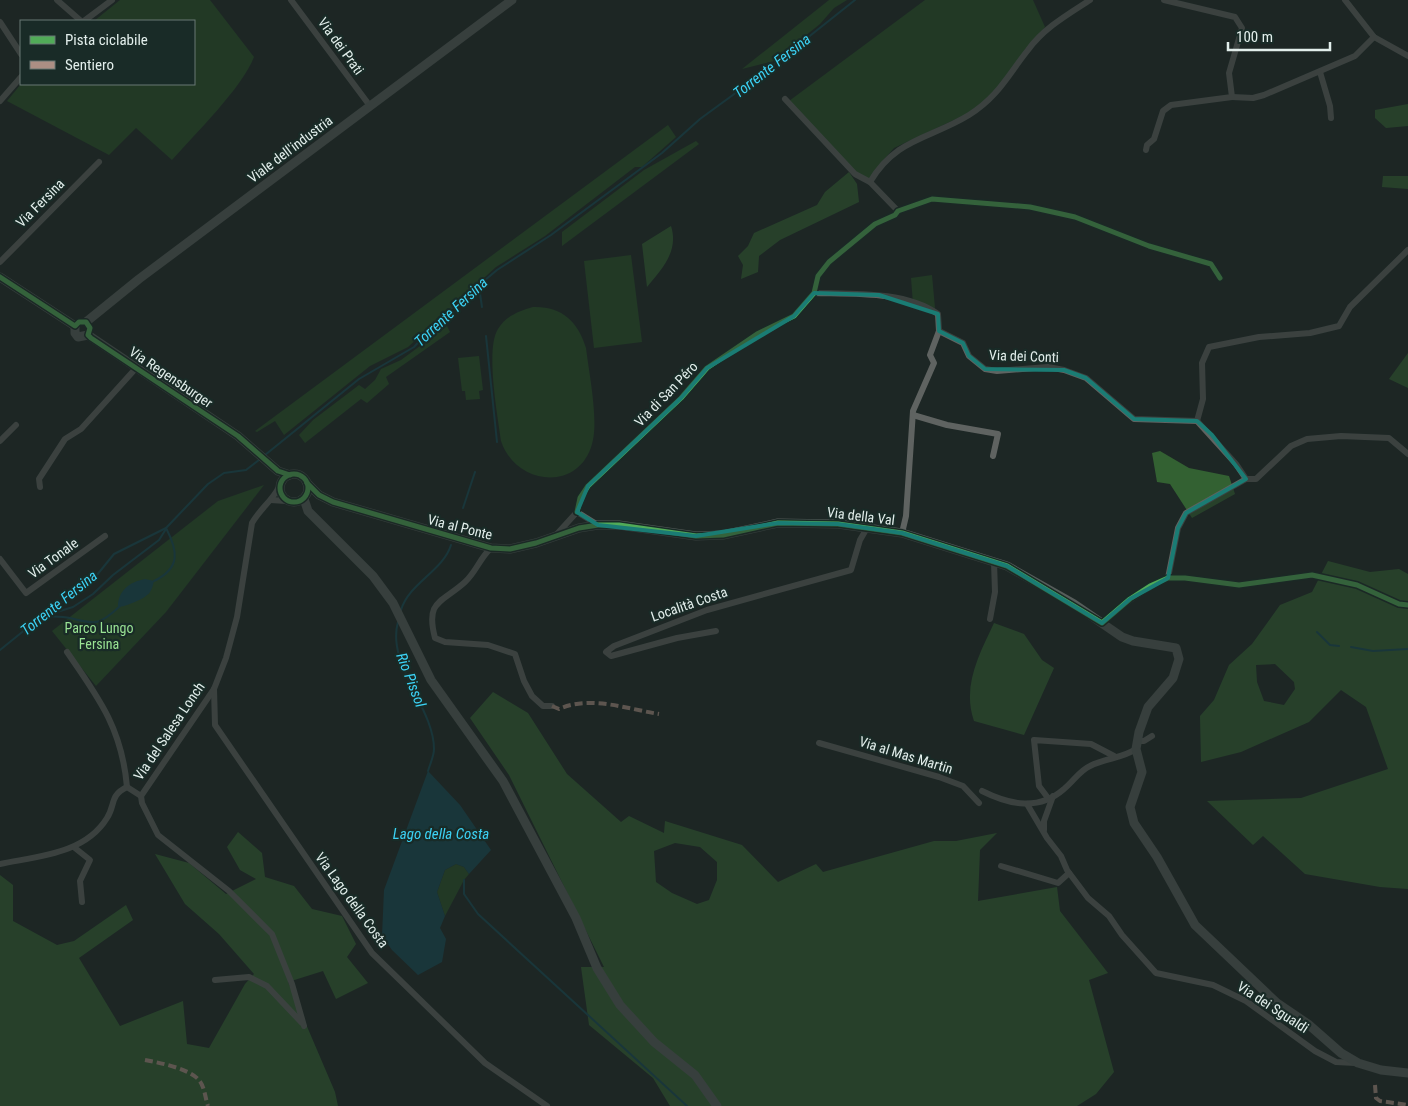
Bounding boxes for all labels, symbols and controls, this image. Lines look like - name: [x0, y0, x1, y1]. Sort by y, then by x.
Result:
- street label: Via dei Prati: [315, 14, 367, 78]
- legend: [20, 20, 195, 85]
- scale bar: [1228, 20, 1330, 52]
- text: 100 m: [1236, 28, 1273, 46]
- water label: Torrente Fersina: [730, 30, 814, 102]
- text: Pista ciclabile: [65, 31, 148, 49]
- text: Sentiero: [65, 56, 114, 74]
- street label: Viale dell'industria: [245, 112, 335, 186]
- street label: Via Fersina: [13, 176, 67, 230]
- water label: Torrente Fersina: [411, 274, 491, 350]
- street label: Via Regensburger: [126, 343, 216, 411]
- street label: Via dei Conti: [989, 347, 1059, 365]
- street label: Via di San Péro: [631, 358, 701, 430]
- street label: Via della Val: [826, 504, 896, 528]
- street label: Via al Ponte: [426, 511, 495, 543]
- street label: Via Tonale: [25, 534, 81, 581]
- water label: Torrente Fersina: [17, 567, 101, 639]
- street label: Località Costa: [649, 583, 729, 625]
- park label: Parco Lungo Fersina: [64, 620, 134, 652]
- water label: Rio Pissol: [392, 650, 430, 710]
- street label: Via del Salesa Lonch: [130, 679, 208, 783]
- street label: Via al Mas Martin: [857, 733, 955, 777]
- water label: Lago della Costa: [393, 825, 489, 843]
- street label: Via Lago della Costa: [312, 849, 392, 951]
- street label: Via dei Sgualdi: [1234, 978, 1312, 1036]

